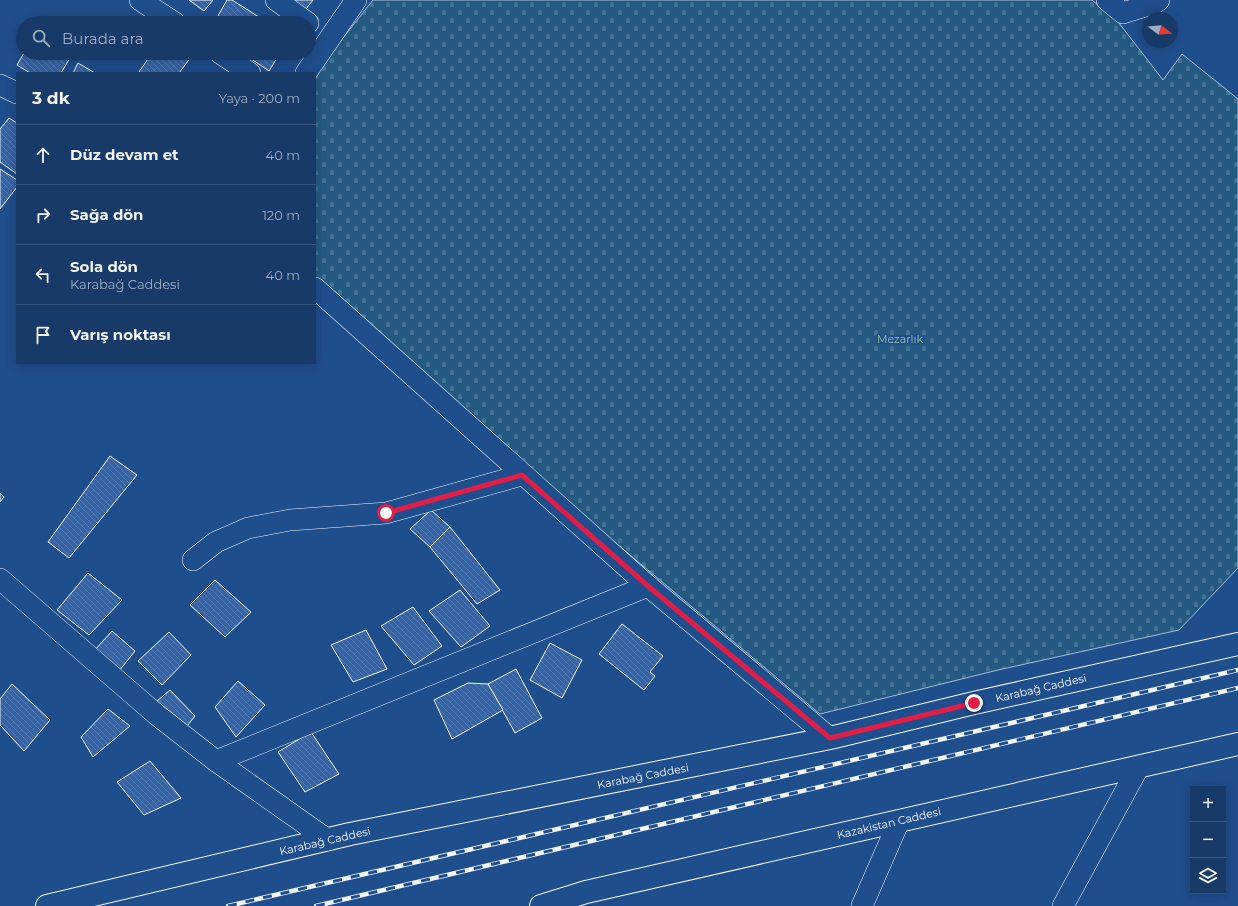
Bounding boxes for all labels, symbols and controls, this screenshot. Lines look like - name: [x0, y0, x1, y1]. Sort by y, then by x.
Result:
- north arrow: [1142, 12, 1178, 48]
- search box: [16, 16, 316, 60]
- icon: search: [30, 27, 52, 49]
- text: Burada ara: [62, 29, 144, 48]
- text: 3 dk: [32, 88, 70, 108]
- text: Yaya · 200 m: [219, 90, 300, 106]
- icon: ahead: [32, 144, 54, 166]
- text: Düz devam et: [70, 145, 179, 164]
- text: 40 m: [266, 147, 300, 163]
- icon: right: [32, 204, 54, 226]
- text: Sağa dön: [70, 205, 143, 224]
- text: 120 m: [262, 207, 300, 223]
- text: Sola dön: [70, 257, 138, 276]
- icon: left: [32, 264, 54, 286]
- text: 40 m: [266, 267, 300, 283]
- text: Karabağ Caddesi: [70, 276, 180, 292]
- icon: arrive: [32, 324, 54, 346]
- text: Varış noktası: [70, 325, 171, 344]
- park label: Mezarlık: [877, 332, 923, 346]
- route start: [377, 504, 395, 522]
- street label: Karabağ Caddesi: [994, 671, 1088, 705]
- route end: [965, 694, 983, 712]
- street label: Karabağ Caddesi: [596, 760, 690, 792]
- map controls: [1190, 786, 1226, 894]
- button: +: [1190, 786, 1226, 822]
- street label: Kazakistan Caddesi: [836, 804, 942, 842]
- button: −: [1190, 822, 1226, 858]
- street label: Karabağ Caddesi: [278, 824, 372, 858]
- button: layers: [1190, 858, 1226, 894]

